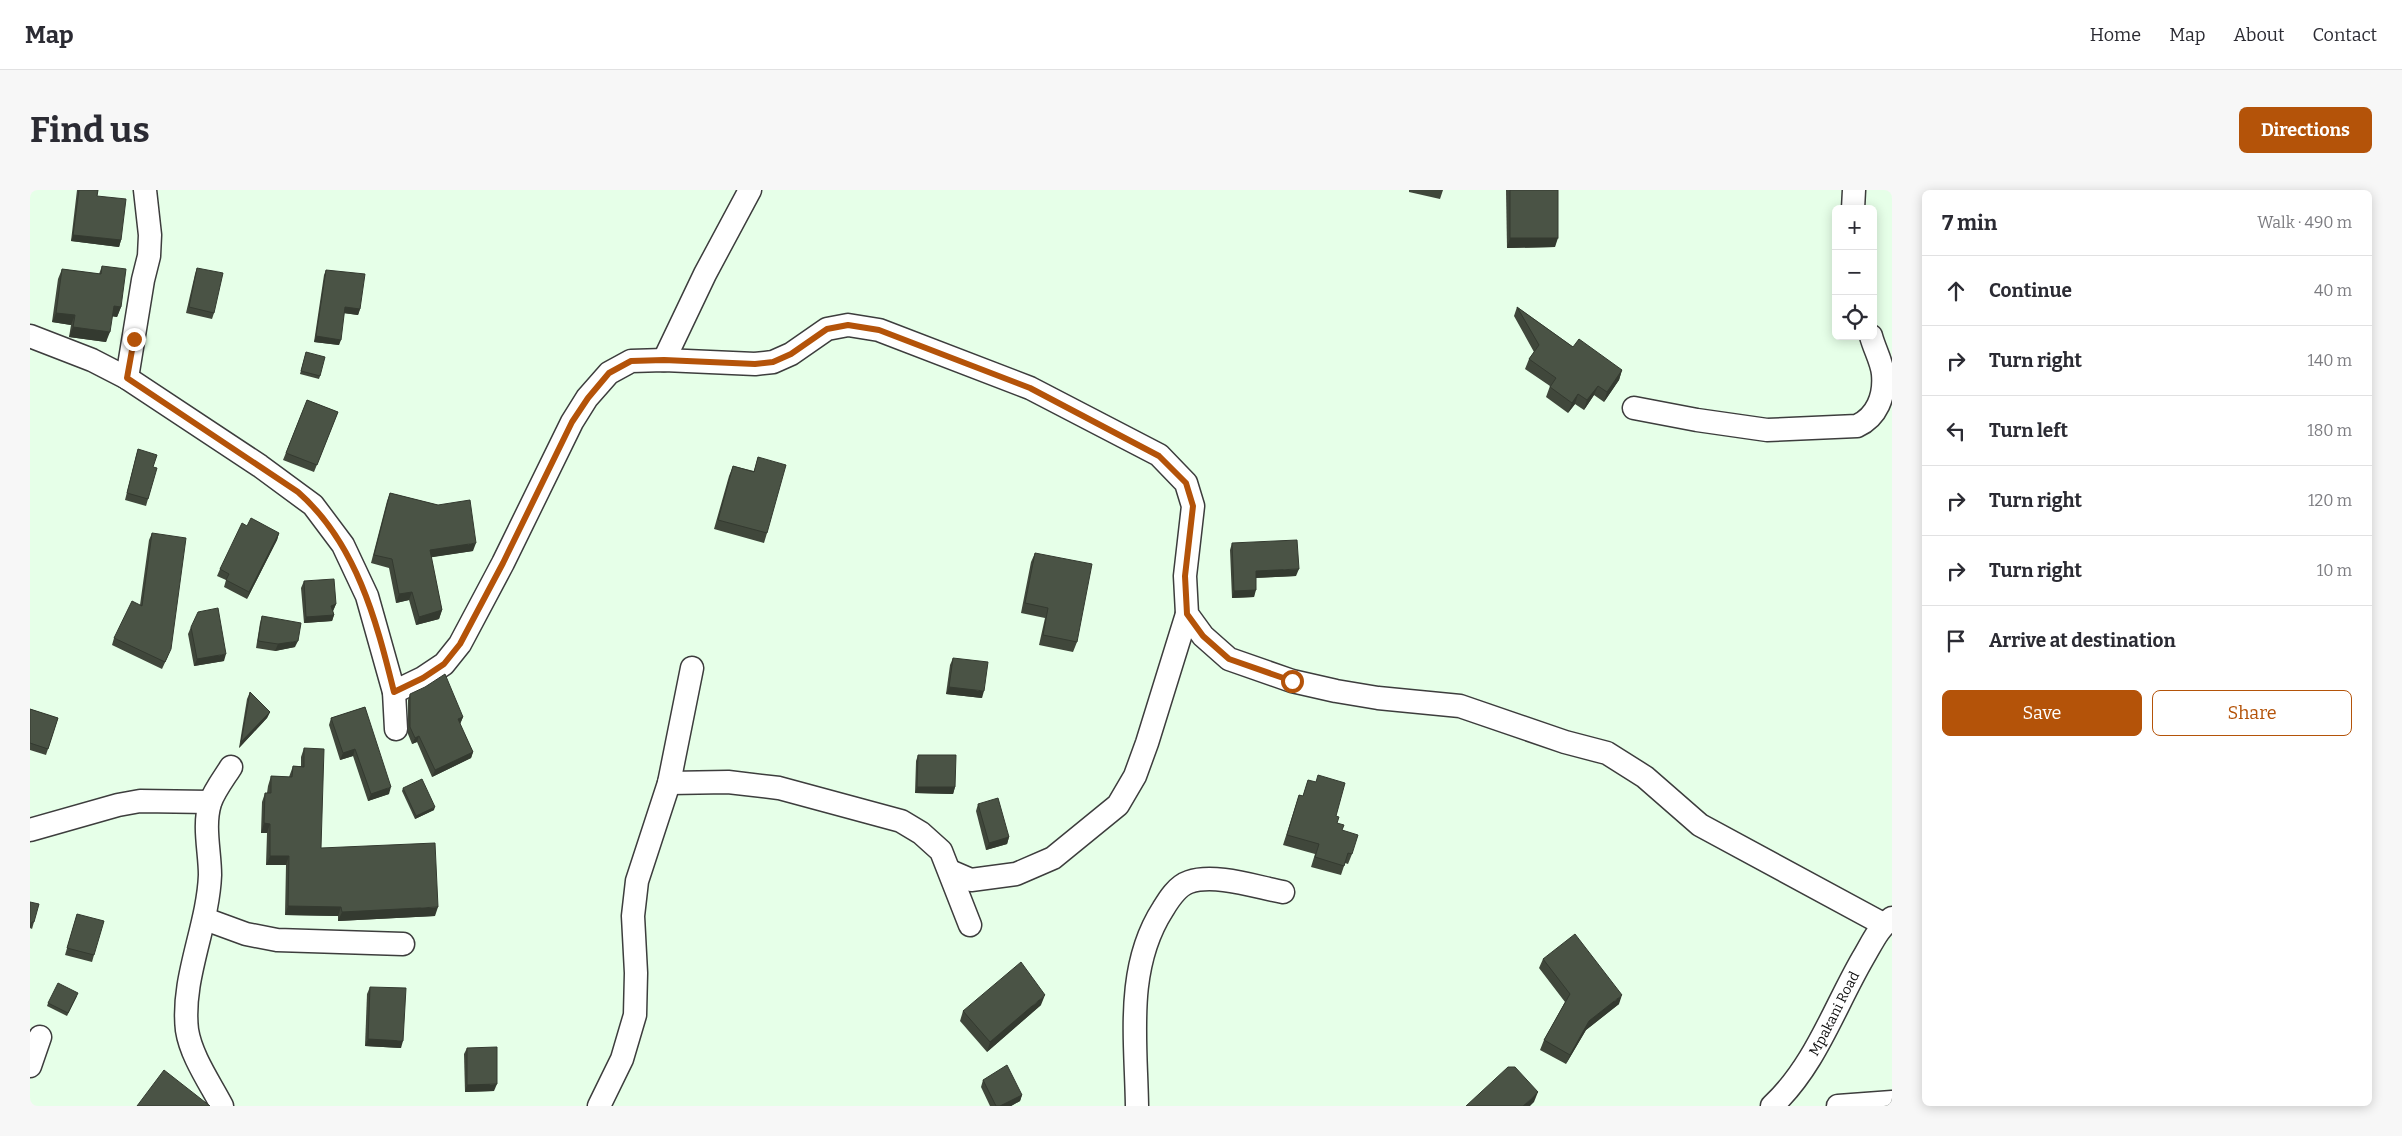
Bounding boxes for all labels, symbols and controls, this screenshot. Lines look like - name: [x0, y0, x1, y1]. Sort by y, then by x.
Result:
- text: Map: [25, 21, 74, 49]
- text: Home: [2090, 24, 2141, 46]
- text: Map: [2169, 24, 2205, 46]
- text: About: [2233, 24, 2284, 46]
- text: Contact: [2312, 24, 2377, 46]
- button: Directions: [2239, 107, 2372, 153]
- text: Find us: [30, 109, 150, 151]
- map controls: [1832, 205, 1877, 340]
- button: +: [1832, 205, 1877, 250]
- text: 7 min: [1942, 210, 1997, 236]
- text: Walk · 490 m: [2257, 213, 2352, 232]
- button: −: [1832, 250, 1877, 295]
- icon: ahead: [1942, 277, 1970, 305]
- text: Continue: [1989, 279, 2072, 302]
- text: 40 m: [2314, 281, 2352, 300]
- button: locate: [1832, 295, 1877, 340]
- route end: [123, 328, 146, 351]
- icon: right: [1942, 347, 1970, 375]
- text: Turn right: [1989, 349, 2082, 372]
- text: 140 m: [2307, 351, 2352, 370]
- icon: left: [1942, 417, 1970, 445]
- text: Turn left: [1989, 419, 2068, 442]
- text: 180 m: [2307, 421, 2352, 440]
- icon: right: [1942, 487, 1970, 515]
- text: Turn right: [1989, 489, 2082, 512]
- text: 120 m: [2308, 491, 2352, 510]
- icon: right: [1942, 557, 1970, 585]
- text: Turn right: [1989, 559, 2082, 582]
- text: 10 m: [2317, 561, 2352, 580]
- icon: arrive: [1942, 627, 1970, 655]
- text: Arrive at destination: [1989, 629, 2176, 652]
- route start: [1281, 670, 1304, 693]
- button: Save: [1942, 690, 2142, 736]
- button: Share: [2152, 690, 2352, 736]
- street label: Mpakani Road: [1805, 968, 1863, 1059]

